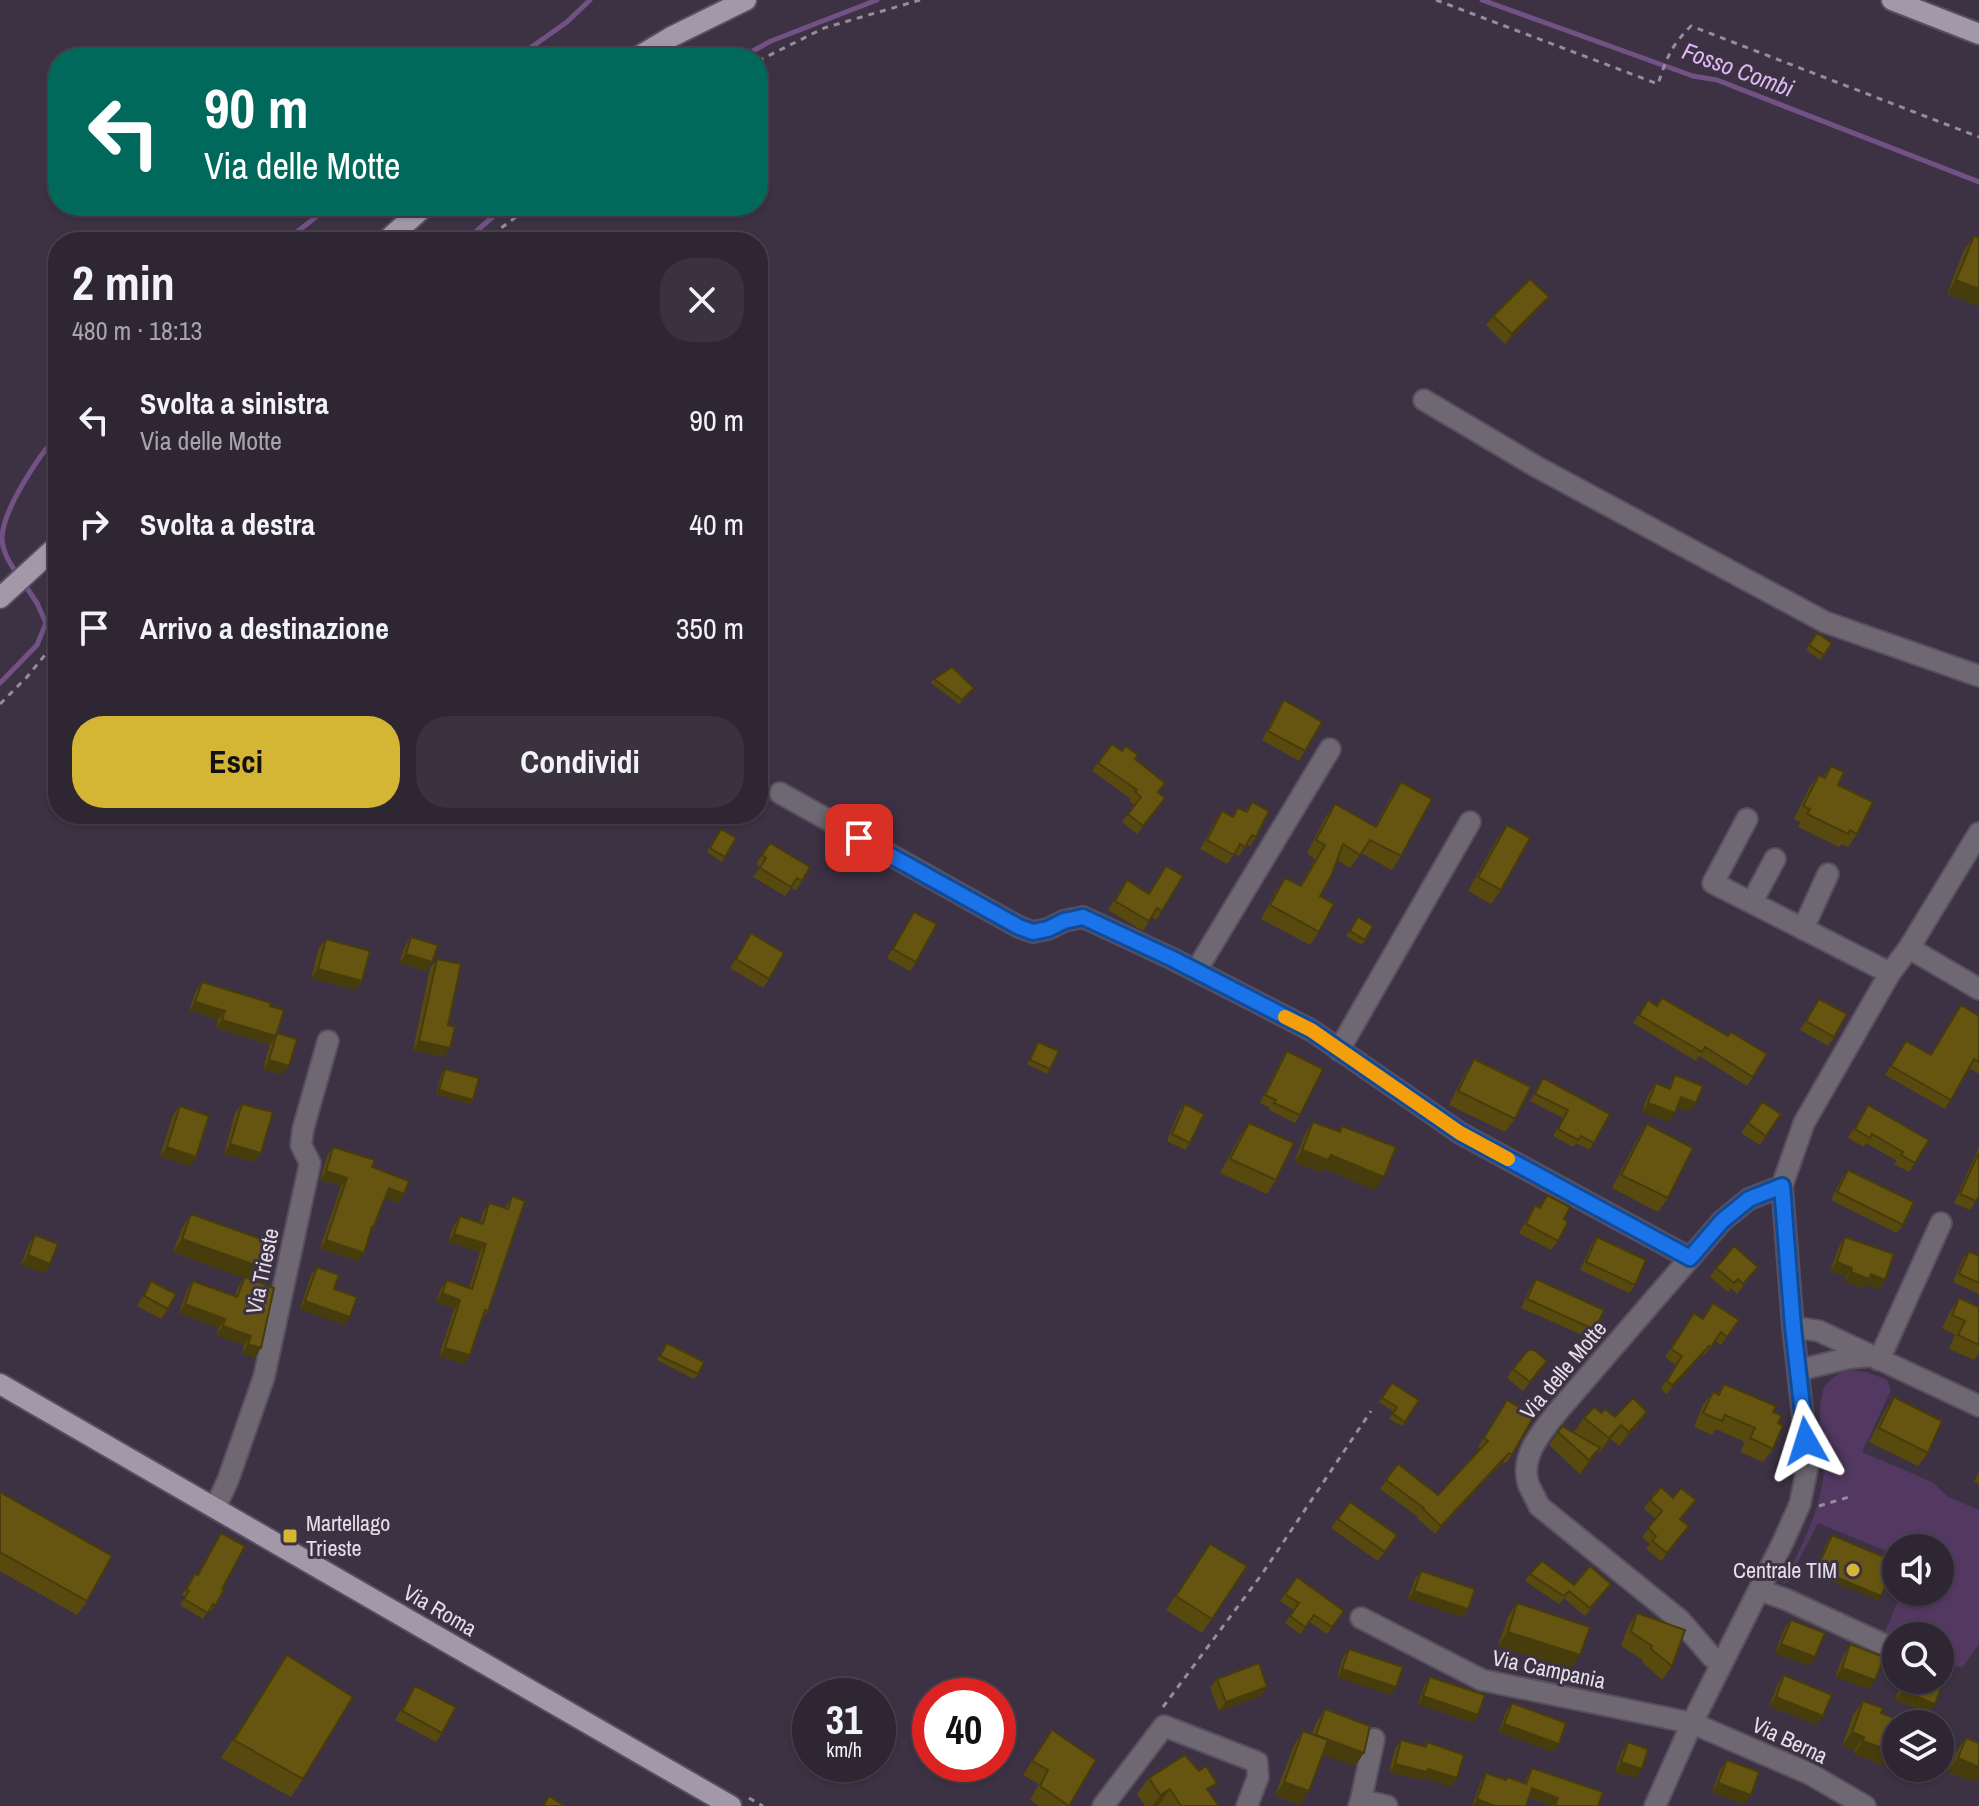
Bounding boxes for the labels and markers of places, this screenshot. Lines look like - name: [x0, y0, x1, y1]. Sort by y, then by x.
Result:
- pin: [825, 804, 893, 872]
- place label: Martellago Trieste: [306, 1508, 390, 1563]
- marker: Martellago Trieste: [281, 1527, 299, 1545]
- place label: Centrale TIM: [1733, 1555, 1837, 1585]
- marker: Centrale TIM: [1844, 1561, 1862, 1579]

